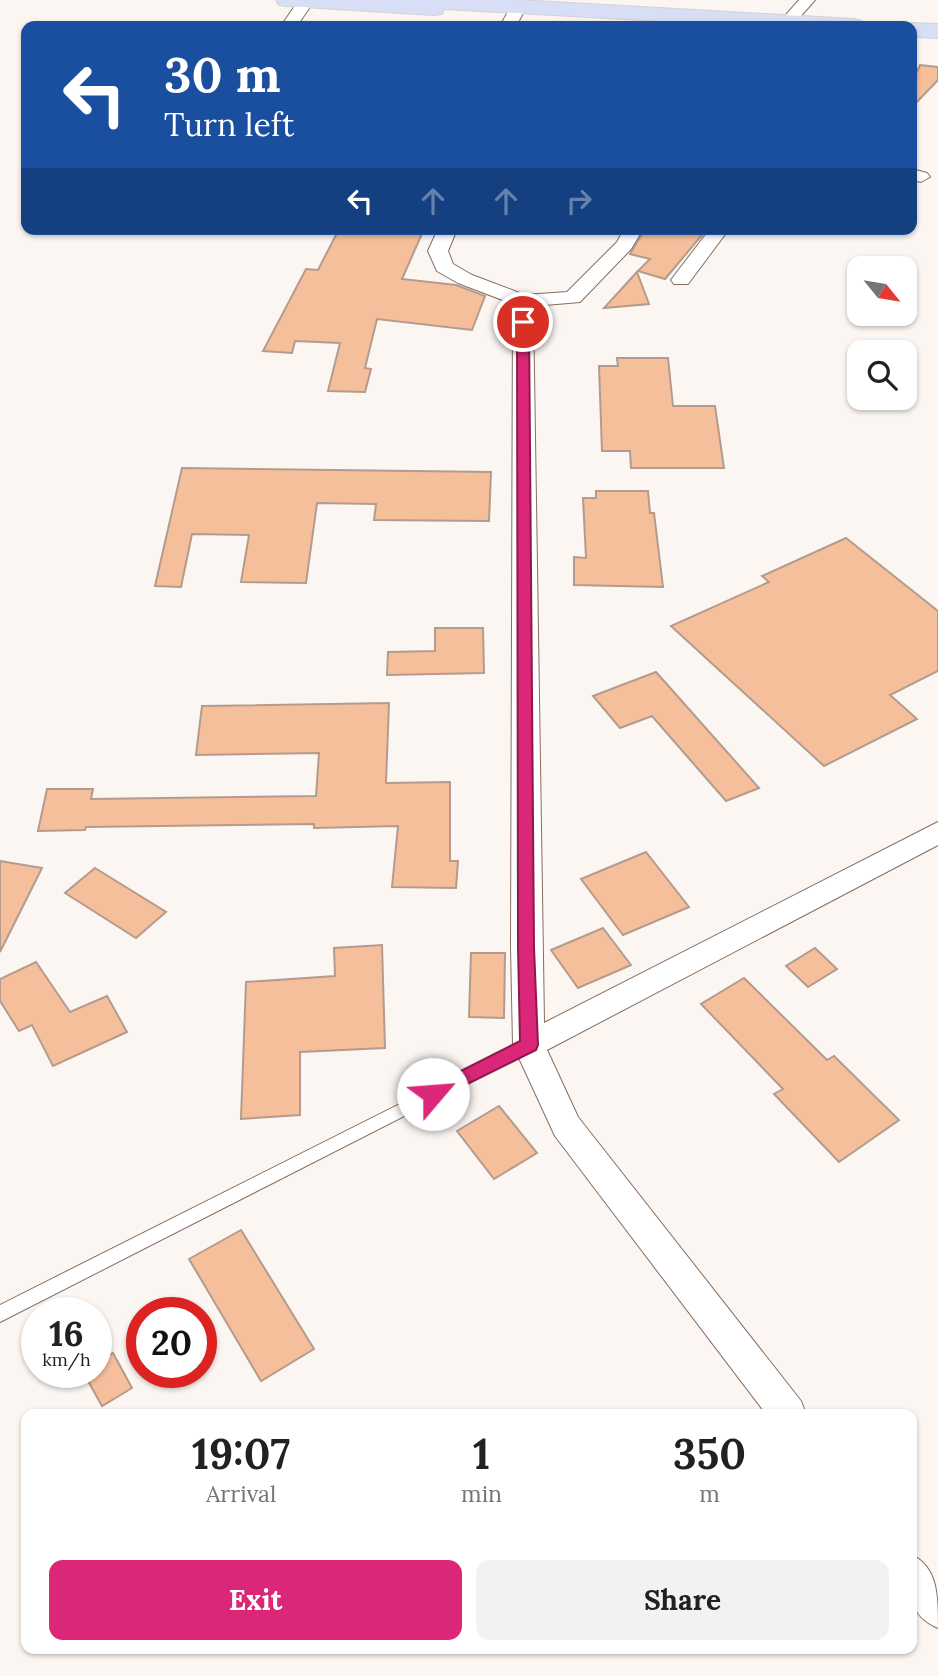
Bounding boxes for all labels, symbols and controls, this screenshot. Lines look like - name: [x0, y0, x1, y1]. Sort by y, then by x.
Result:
- text: 30 m: [164, 43, 281, 105]
- icon: left: [49, 49, 140, 140]
- text: Turn left: [164, 104, 294, 145]
- icon: left: [341, 182, 379, 220]
- icon: ahead: [414, 182, 452, 220]
- icon: ahead: [487, 182, 525, 220]
- icon: right: [560, 182, 598, 220]
- north arrow: [847, 256, 917, 326]
- map controls: [847, 256, 917, 410]
- pin: [493, 292, 553, 352]
- icon: arrive: [504, 303, 542, 341]
- button: search: [847, 340, 917, 410]
- position arrow: [396, 1057, 470, 1131]
- speed limit sign: 20: [126, 1297, 217, 1388]
- text: 16: [49, 1311, 84, 1356]
- text: km/h: [42, 1348, 91, 1371]
- text: 19:07: [192, 1427, 290, 1481]
- text: 1: [473, 1427, 490, 1481]
- text: 350: [673, 1427, 746, 1481]
- text: Arrival: [206, 1479, 276, 1508]
- text: min: [461, 1479, 502, 1508]
- text: m: [699, 1479, 720, 1508]
- button: Exit: [49, 1560, 462, 1640]
- button: Share: [476, 1560, 889, 1640]

